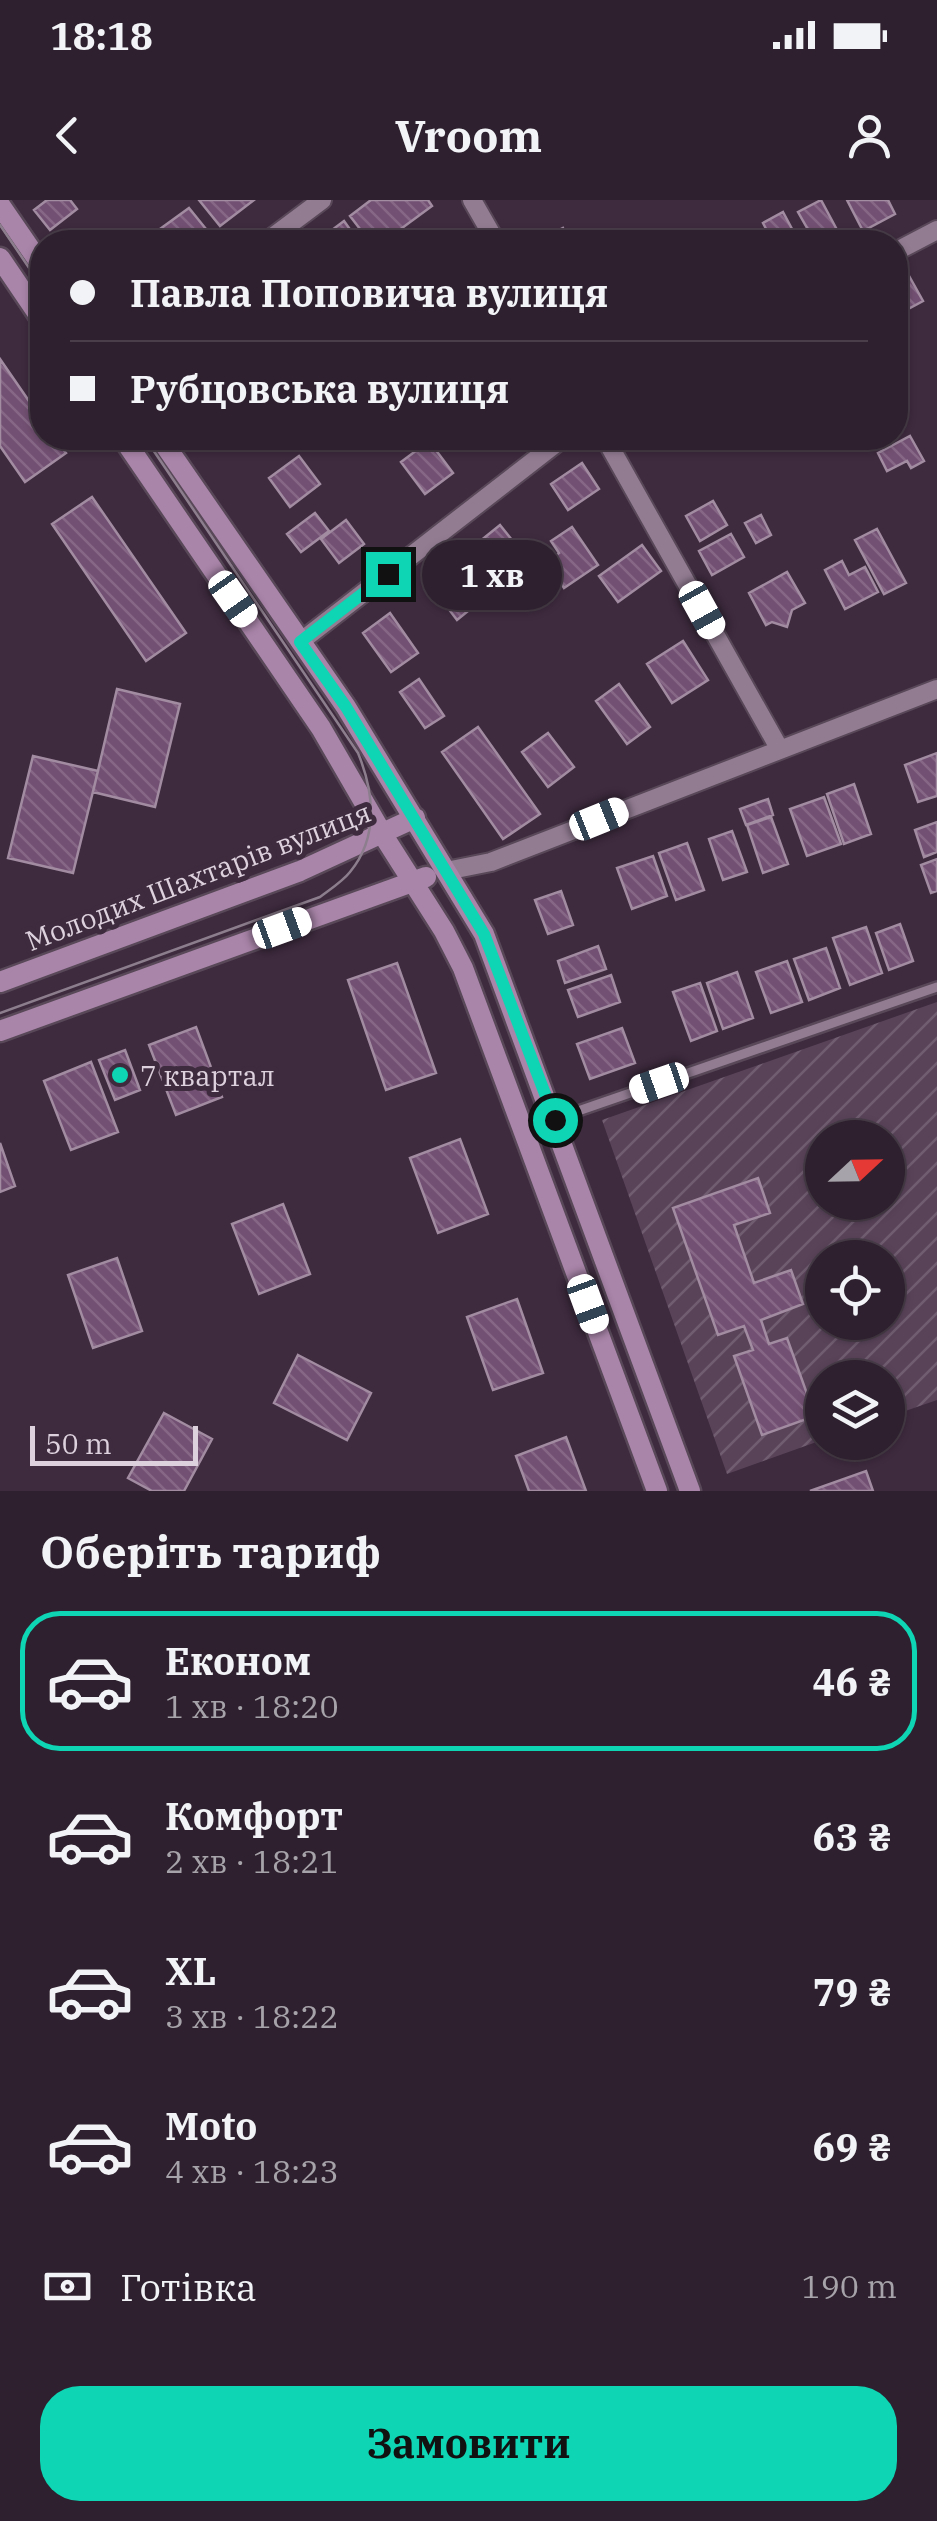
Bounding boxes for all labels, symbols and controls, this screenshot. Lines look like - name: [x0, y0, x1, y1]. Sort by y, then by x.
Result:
- text: 18:18: [50, 11, 153, 60]
- text: Vroom: [395, 106, 542, 164]
- icon: back: [40, 108, 95, 163]
- icon: person: [842, 108, 897, 163]
- text: Павла Поповича вулиця: [130, 268, 608, 317]
- text: Рубцовська вулиця: [130, 364, 509, 413]
- callout: 1 хв: [423, 539, 563, 609]
- route end: [366, 552, 411, 597]
- text: 1 хв: [460, 554, 524, 596]
- car: [204, 566, 262, 632]
- car: [674, 576, 730, 644]
- street label: Молодих Шахтарів вулиця: [20, 793, 376, 959]
- car: [566, 794, 632, 844]
- car: [249, 904, 315, 952]
- place label: 7 квартал: [140, 1057, 275, 1094]
- car: [626, 1059, 692, 1107]
- marker: 7 квартал: [109, 1064, 131, 1086]
- route start: [533, 1098, 578, 1143]
- north arrow: [805, 1120, 905, 1220]
- map controls: [805, 1120, 905, 1460]
- button: locate: [805, 1240, 905, 1340]
- car: [564, 1271, 612, 1337]
- button: layers: [805, 1360, 905, 1460]
- scale bar: [30, 1421, 198, 1466]
- text: 50 m: [45, 1425, 112, 1462]
- text: Оберіть тариф: [40, 1522, 381, 1580]
- icon: car: [45, 1636, 135, 1726]
- text: Економ: [165, 1636, 311, 1685]
- text: 46 ₴: [813, 1657, 892, 1706]
- text: 1 хв · 18:20: [165, 1685, 339, 1727]
- icon: car: [45, 1791, 135, 1881]
- text: Комфорт: [165, 1791, 343, 1840]
- text: 63 ₴: [813, 1812, 892, 1861]
- text: 2 хв · 18:21: [165, 1840, 339, 1882]
- icon: car: [45, 1946, 135, 2036]
- text: XL: [165, 1946, 216, 1995]
- text: 79 ₴: [813, 1967, 892, 2016]
- text: 3 хв · 18:22: [165, 1995, 339, 2037]
- icon: car: [45, 2101, 135, 2191]
- text: Moto: [165, 2101, 257, 2150]
- text: 69 ₴: [813, 2122, 892, 2171]
- text: 4 хв · 18:23: [165, 2150, 339, 2192]
- icon: cash: [40, 2259, 95, 2314]
- text: Готівка: [120, 2262, 257, 2311]
- text: 190 m: [801, 2265, 897, 2307]
- button: Замовити: [40, 2386, 897, 2501]

